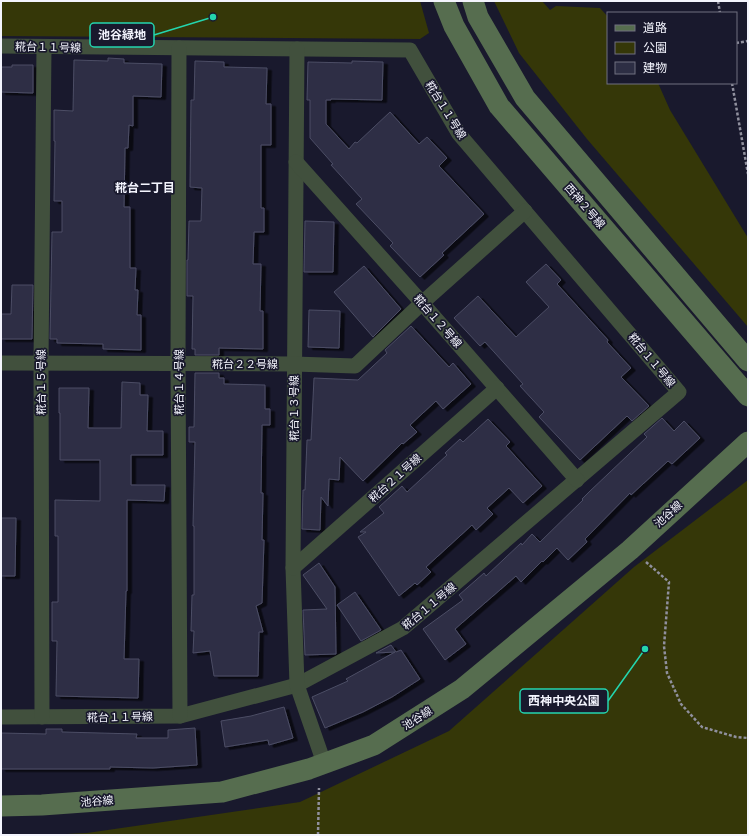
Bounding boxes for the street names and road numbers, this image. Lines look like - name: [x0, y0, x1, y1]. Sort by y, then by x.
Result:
- street label: 糀台１１号線: [15, 40, 81, 54]
- street label: 糀台１１号線: [423, 79, 469, 141]
- street label: 西神２号線: [562, 181, 608, 231]
- street label: 糀台１２号線: [412, 292, 464, 350]
- street label: 糀台１１号線: [626, 331, 678, 389]
- street label: 糀台１５号線: [35, 349, 47, 415]
- street label: 糀台１４号線: [173, 349, 185, 415]
- street label: 糀台２２号線: [212, 358, 278, 370]
- street label: 糀台１３号線: [288, 375, 300, 441]
- street label: 糀台２１号線: [366, 451, 424, 505]
- street label: 池谷線: [652, 499, 684, 529]
- street label: 糀台１１号線: [400, 580, 458, 632]
- street label: 池谷線: [400, 704, 434, 732]
- street label: 糀台１１号線: [87, 710, 153, 724]
- street label: 池谷線: [80, 794, 114, 808]

